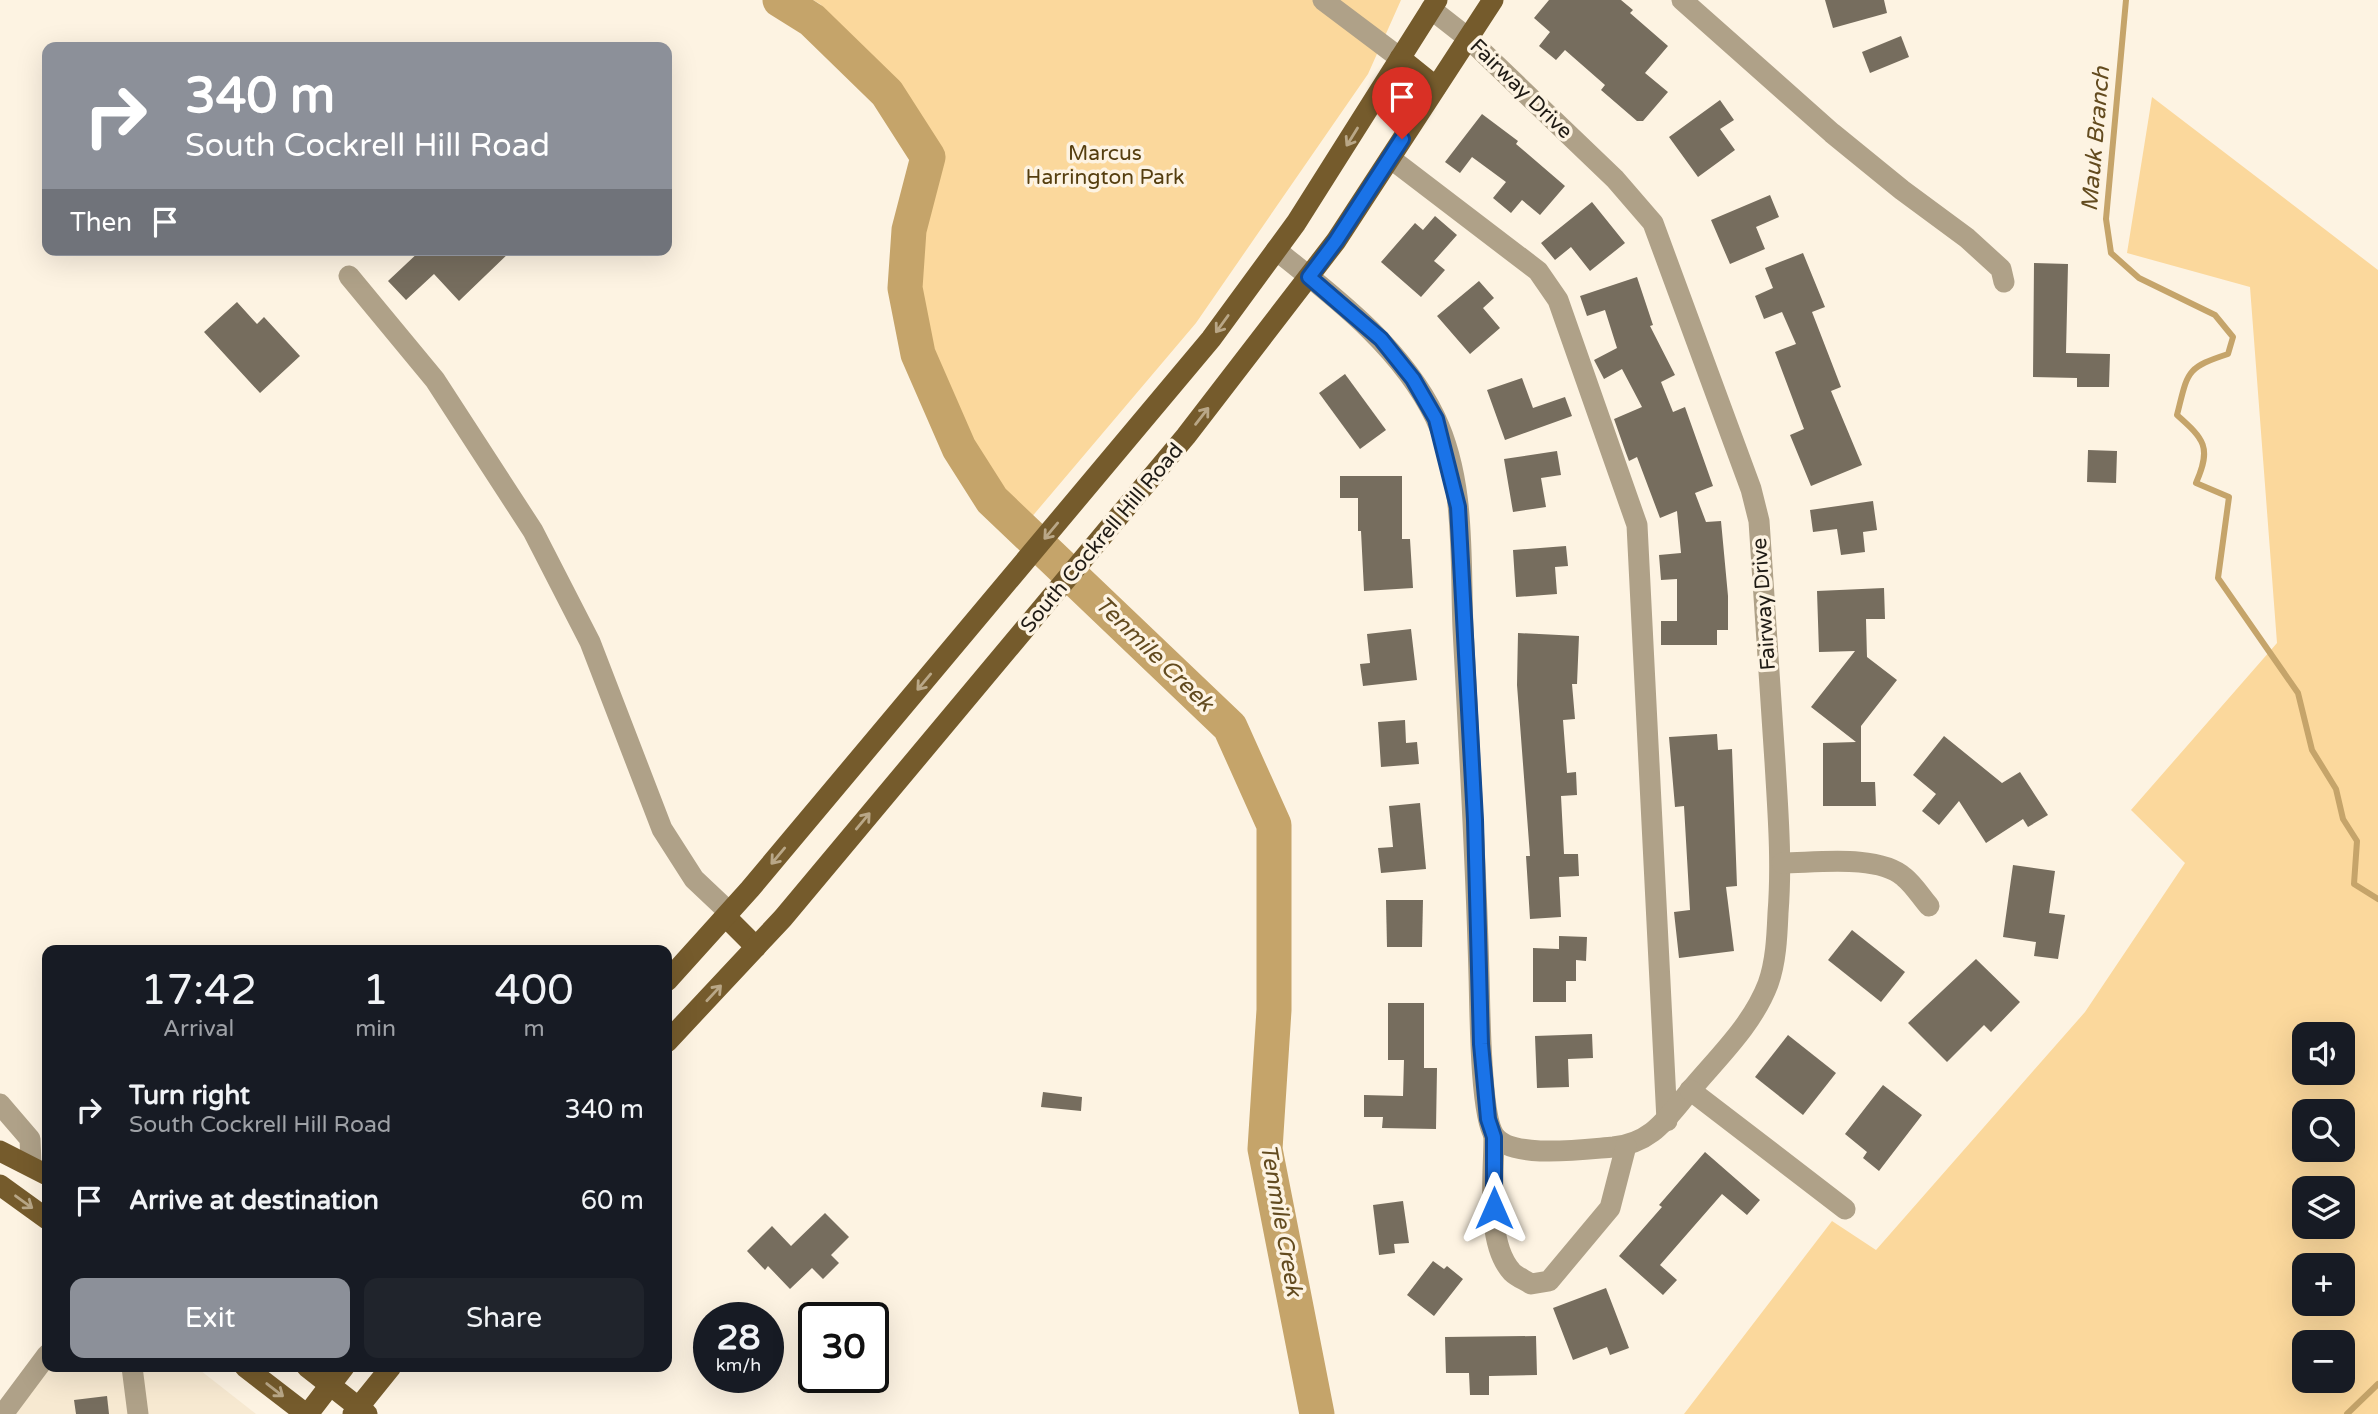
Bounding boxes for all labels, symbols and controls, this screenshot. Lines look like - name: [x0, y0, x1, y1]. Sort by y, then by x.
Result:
- street label: Fairway Drive: [1465, 34, 1578, 144]
- water label: Mauk Branch: [2076, 64, 2116, 213]
- text: 340 m: [185, 67, 335, 126]
- pin: [1372, 67, 1432, 139]
- icon: right: [70, 70, 161, 161]
- icon: arrive: [1383, 78, 1421, 116]
- text: South Cockrell Hill Road: [185, 127, 550, 165]
- one-way arrow: [1344, 127, 1358, 147]
- park label: Marcus Harrington Park: [1026, 141, 1184, 190]
- icon: arrive: [146, 203, 184, 241]
- text: Then: [70, 207, 132, 238]
- one-way arrow: [1215, 314, 1229, 333]
- one-way arrow: [1195, 407, 1210, 425]
- street label: South Cockrell Hill Road: [1015, 438, 1189, 638]
- one-way arrow: [1043, 522, 1059, 540]
- street label: Fairway Drive: [1747, 537, 1781, 671]
- water label: Tenmile Creek: [1089, 590, 1220, 719]
- one-way arrow: [916, 673, 932, 691]
- one-way arrow: [856, 812, 871, 830]
- one-way arrow: [770, 847, 786, 865]
- text: 17:42: [140, 965, 257, 1016]
- text: 1: [362, 965, 389, 1016]
- text: 400: [494, 965, 574, 1016]
- one-way arrow: [706, 984, 723, 1001]
- text: Arrival: [163, 1015, 234, 1043]
- text: min: [355, 1015, 396, 1043]
- text: m: [523, 1015, 545, 1043]
- map controls: [2292, 1022, 2355, 1393]
- button: sound: [2292, 1022, 2355, 1085]
- text: Turn right: [129, 1080, 250, 1111]
- icon: right: [70, 1091, 108, 1129]
- text: 340 m: [564, 1094, 644, 1125]
- button: search: [2292, 1099, 2355, 1162]
- text: South Cockrell Hill Road: [129, 1111, 391, 1139]
- water label: Tenmile Creek: [1254, 1142, 1308, 1300]
- position arrow: [1457, 1171, 1531, 1245]
- button: layers: [2292, 1176, 2355, 1239]
- icon: arrive: [70, 1182, 108, 1220]
- text: Arrive at destination: [129, 1185, 379, 1216]
- text: 60 m: [581, 1185, 644, 1216]
- one-way arrow: [14, 1195, 33, 1209]
- button: +: [2292, 1253, 2355, 1316]
- button: Exit: [70, 1278, 350, 1358]
- button: Share: [364, 1278, 644, 1358]
- speed limit sign: 30: [798, 1302, 889, 1393]
- text: 28: [717, 1317, 760, 1359]
- button: −: [2292, 1330, 2355, 1393]
- text: km/h: [716, 1354, 761, 1376]
- one-way arrow: [265, 1383, 284, 1398]

